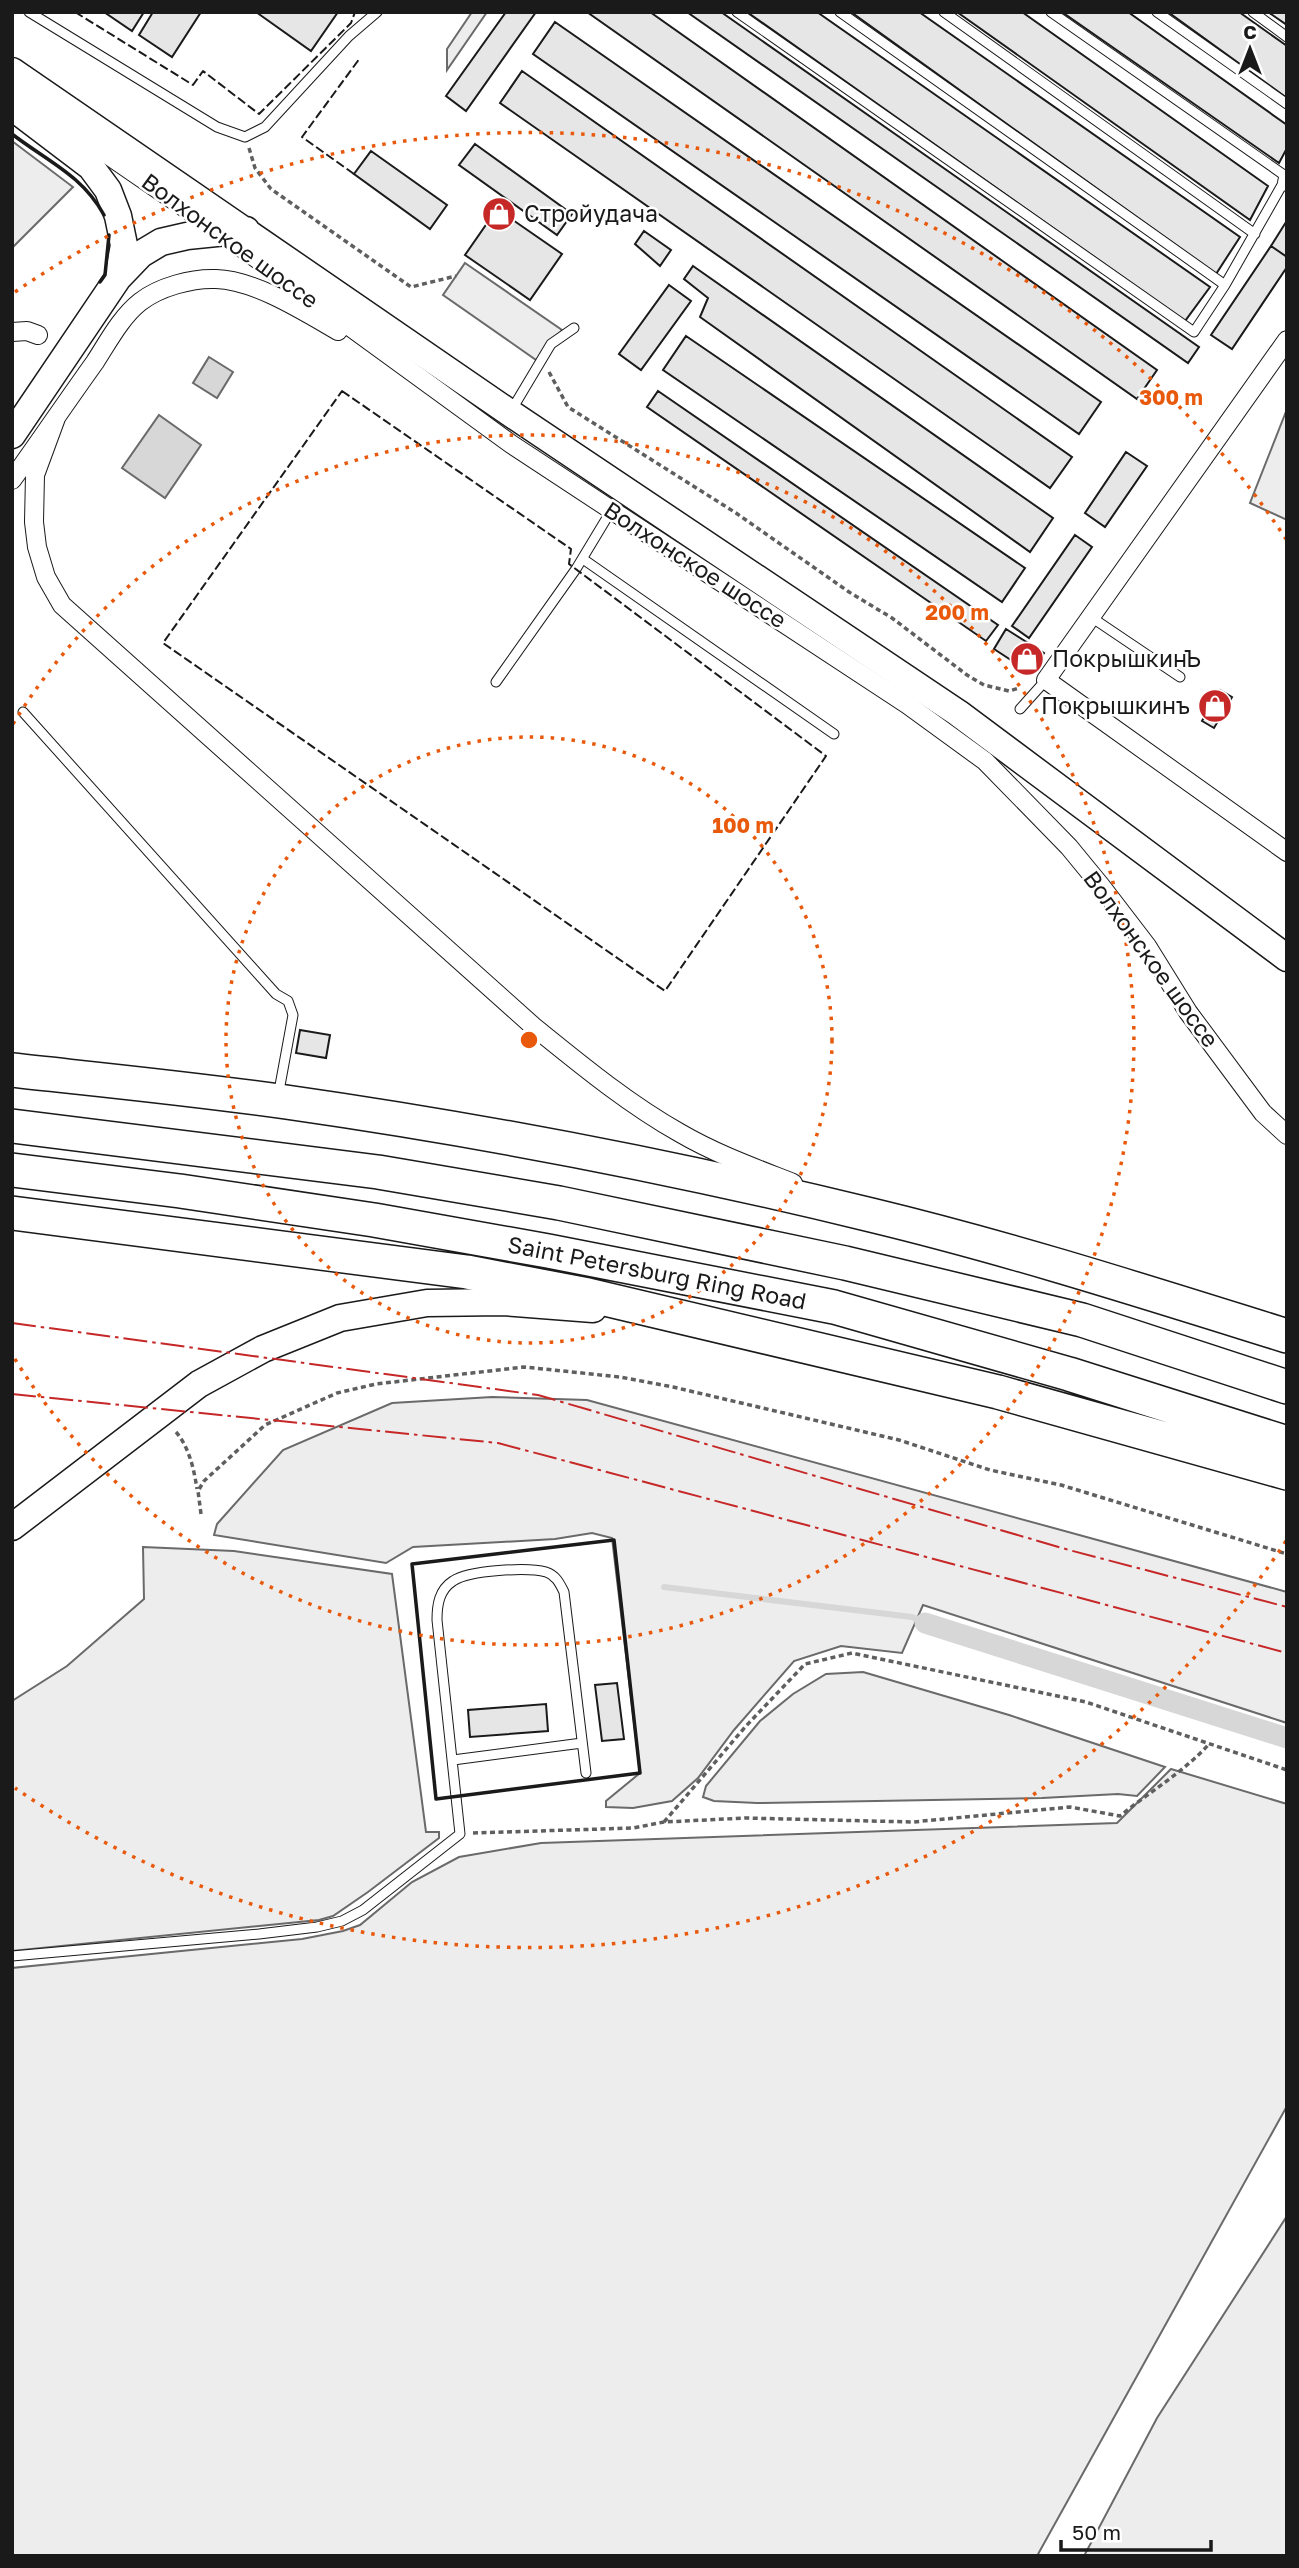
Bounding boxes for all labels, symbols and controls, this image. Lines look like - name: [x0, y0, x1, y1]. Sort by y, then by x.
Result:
- north arrow: [1215, 14, 1285, 84]
- text: С: [1243, 20, 1257, 43]
- street label: Волхонское шоссе: [137, 167, 324, 314]
- shop icon: Стройудача: [480, 195, 518, 233]
- place label: Стройудача: [524, 199, 658, 227]
- text: 300 m: [1139, 384, 1203, 410]
- street label: Волхонское шоссе: [599, 495, 792, 633]
- text: 200 m: [925, 599, 989, 625]
- shop icon: ПокрышкинЪ: [1008, 640, 1046, 678]
- place label: ПокрышкинЪ: [1052, 644, 1201, 672]
- shop icon: Покрышкинъ: [1196, 687, 1234, 725]
- place label: Покрышкинъ: [1041, 691, 1190, 719]
- text: 100 m: [712, 812, 774, 838]
- street label: Волхонское шоссе: [1078, 865, 1225, 1052]
- centre of rings: [517, 1028, 541, 1052]
- street label: Saint Petersburg Ring Road: [506, 1229, 809, 1315]
- scale bar: [1061, 2508, 1212, 2552]
- text: 50 m: [1072, 2519, 1121, 2545]

